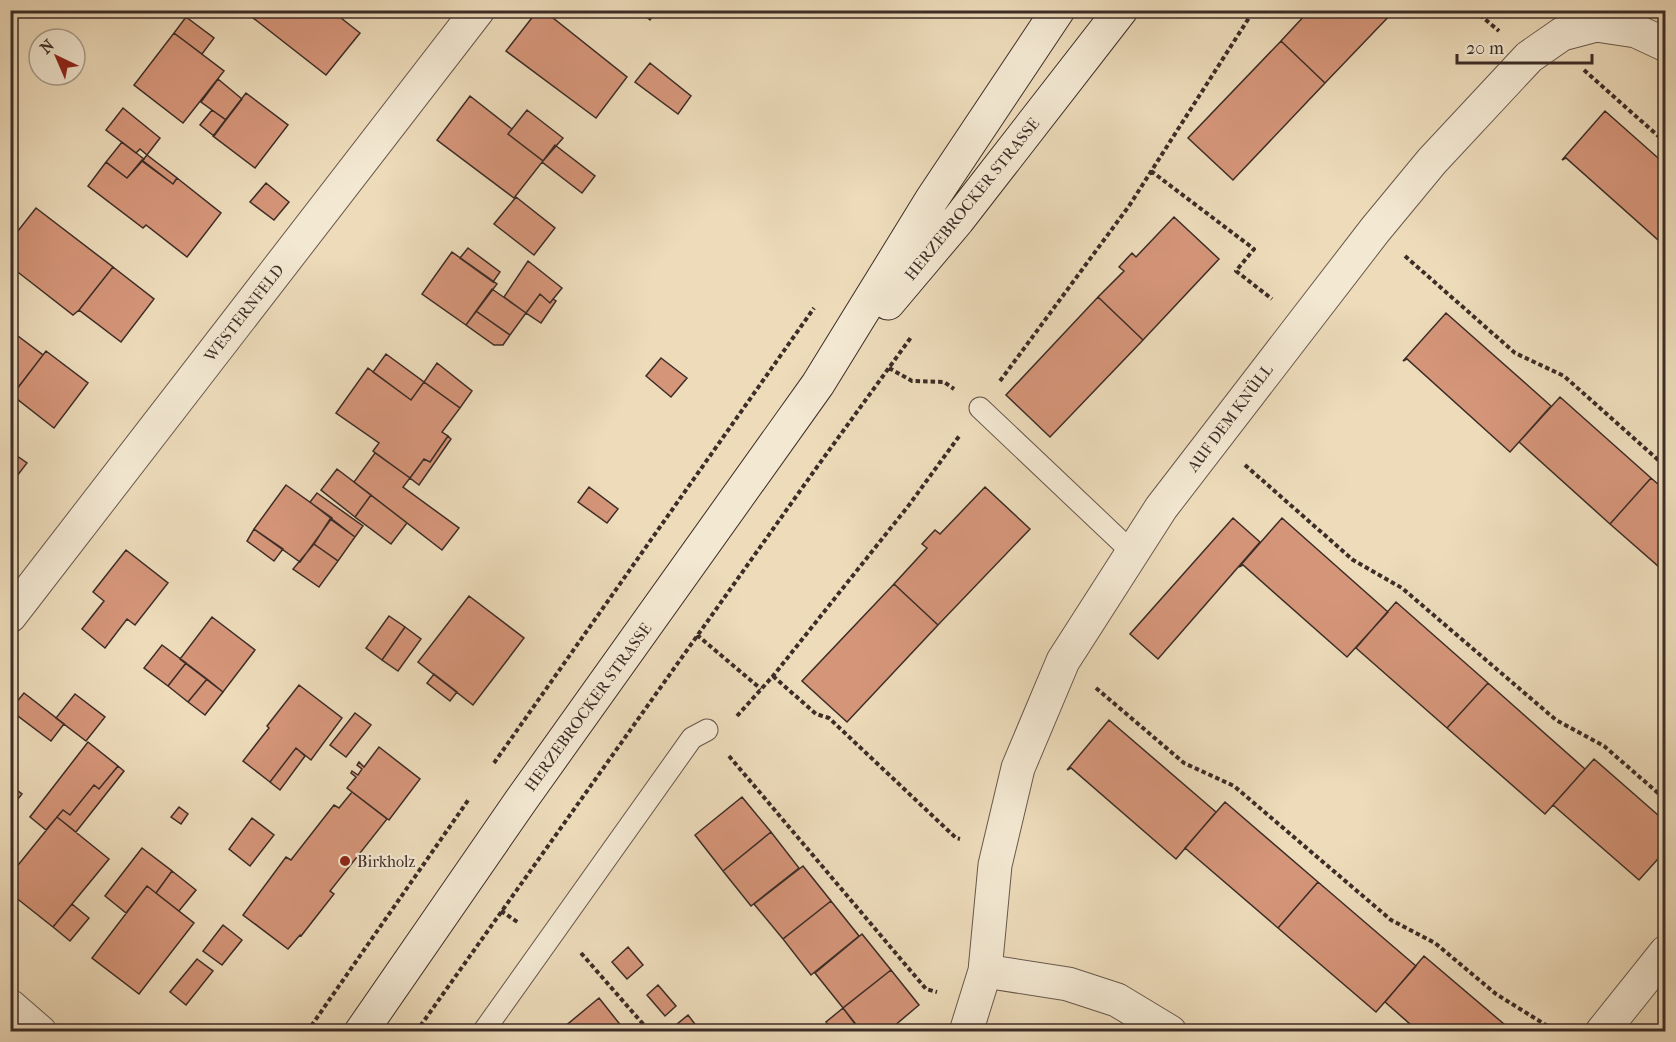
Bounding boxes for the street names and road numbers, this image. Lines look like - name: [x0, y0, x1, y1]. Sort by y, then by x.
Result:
- street label: HERZEBROCKER STRASSE: [901, 114, 1043, 284]
- street label: WESTERNFELD: [200, 261, 288, 366]
- street label: AUF DEM KNÜLL: [1183, 360, 1277, 476]
- street label: HERZEBROCKER STRASSE: [521, 619, 656, 795]

